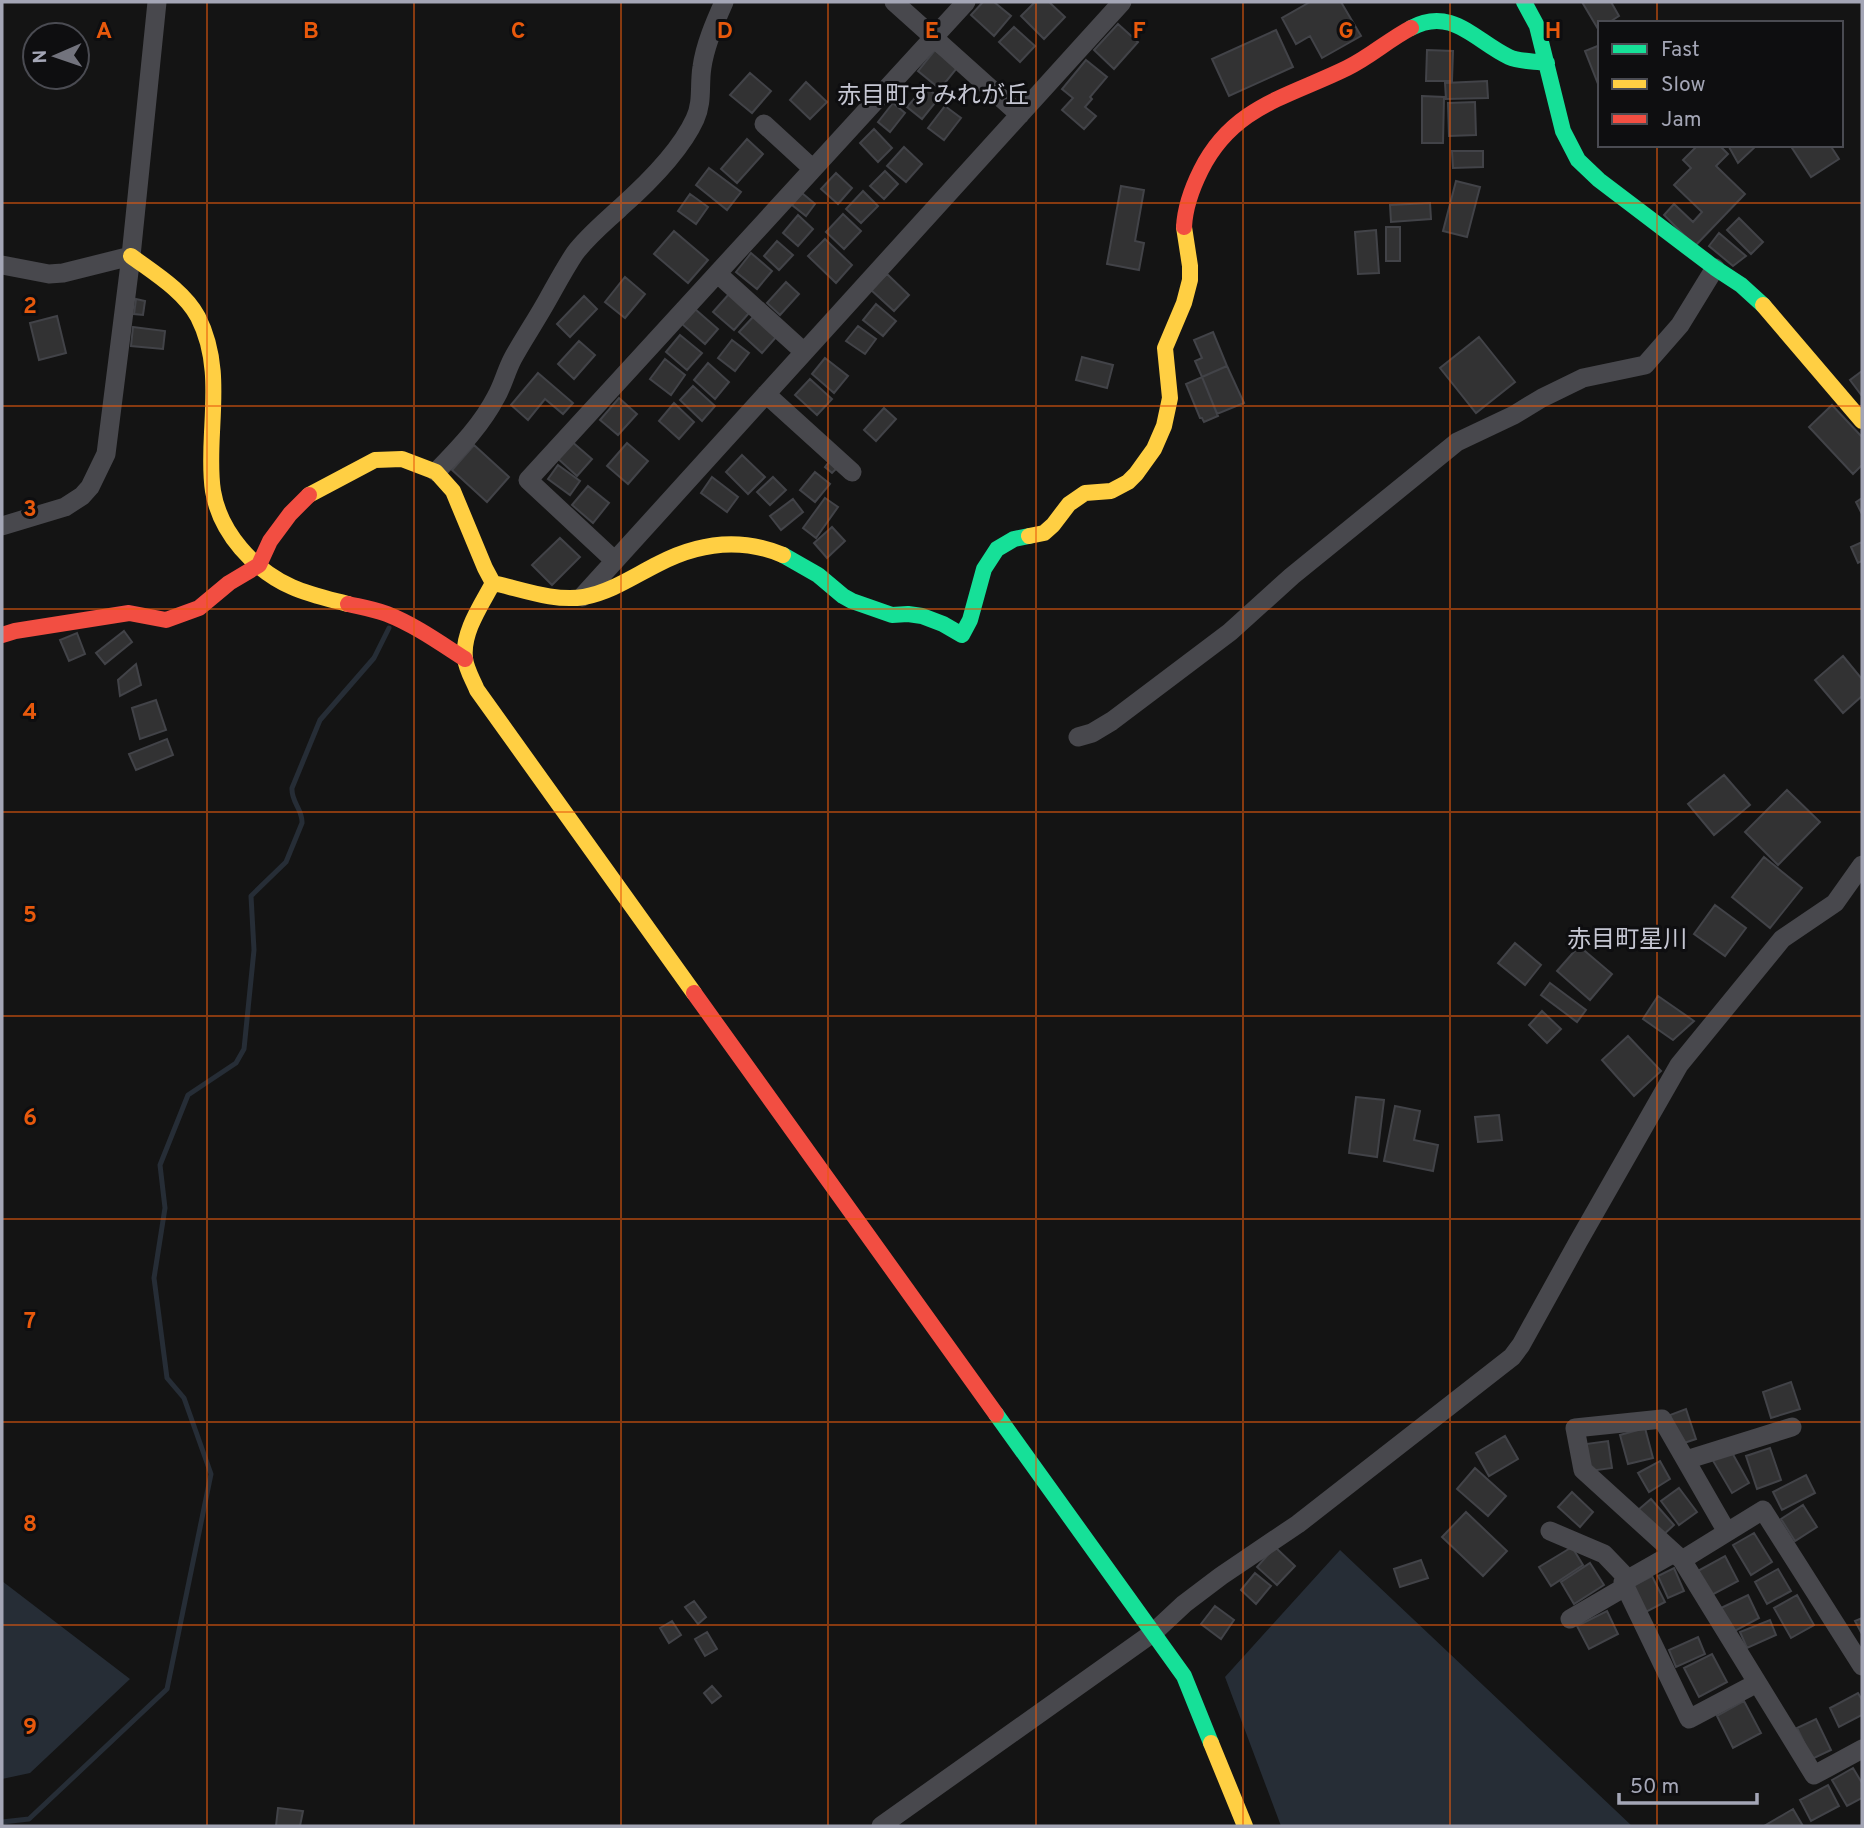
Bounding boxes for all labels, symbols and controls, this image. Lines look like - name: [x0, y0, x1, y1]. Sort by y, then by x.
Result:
- text: A: [96, 18, 112, 47]
- text: B: [303, 18, 319, 47]
- text: C: [511, 18, 525, 47]
- text: D: [717, 18, 733, 47]
- text: E: [925, 18, 939, 47]
- text: F: [1132, 18, 1146, 47]
- text: G: [1338, 18, 1354, 47]
- text: H: [1545, 18, 1561, 47]
- north arrow: [21, 21, 91, 91]
- legend: [1598, 21, 1843, 147]
- text: Fast: [1661, 37, 1700, 64]
- text: N: [29, 49, 53, 64]
- text: Slow: [1661, 72, 1706, 99]
- district label: 赤目町すみれが丘: [837, 82, 1029, 112]
- text: Jam: [1661, 107, 1702, 134]
- text: 2: [23, 293, 37, 322]
- text: 3: [23, 496, 37, 525]
- text: 4: [23, 699, 37, 728]
- text: 5: [23, 902, 37, 931]
- district label: 赤目町星川: [1567, 926, 1687, 956]
- text: 6: [23, 1105, 37, 1134]
- text: 7: [24, 1308, 36, 1337]
- text: 8: [23, 1511, 37, 1540]
- text: 9: [23, 1714, 37, 1743]
- scale bar: [1619, 1762, 1757, 1806]
- text: 50 m: [1630, 1774, 1679, 1801]

